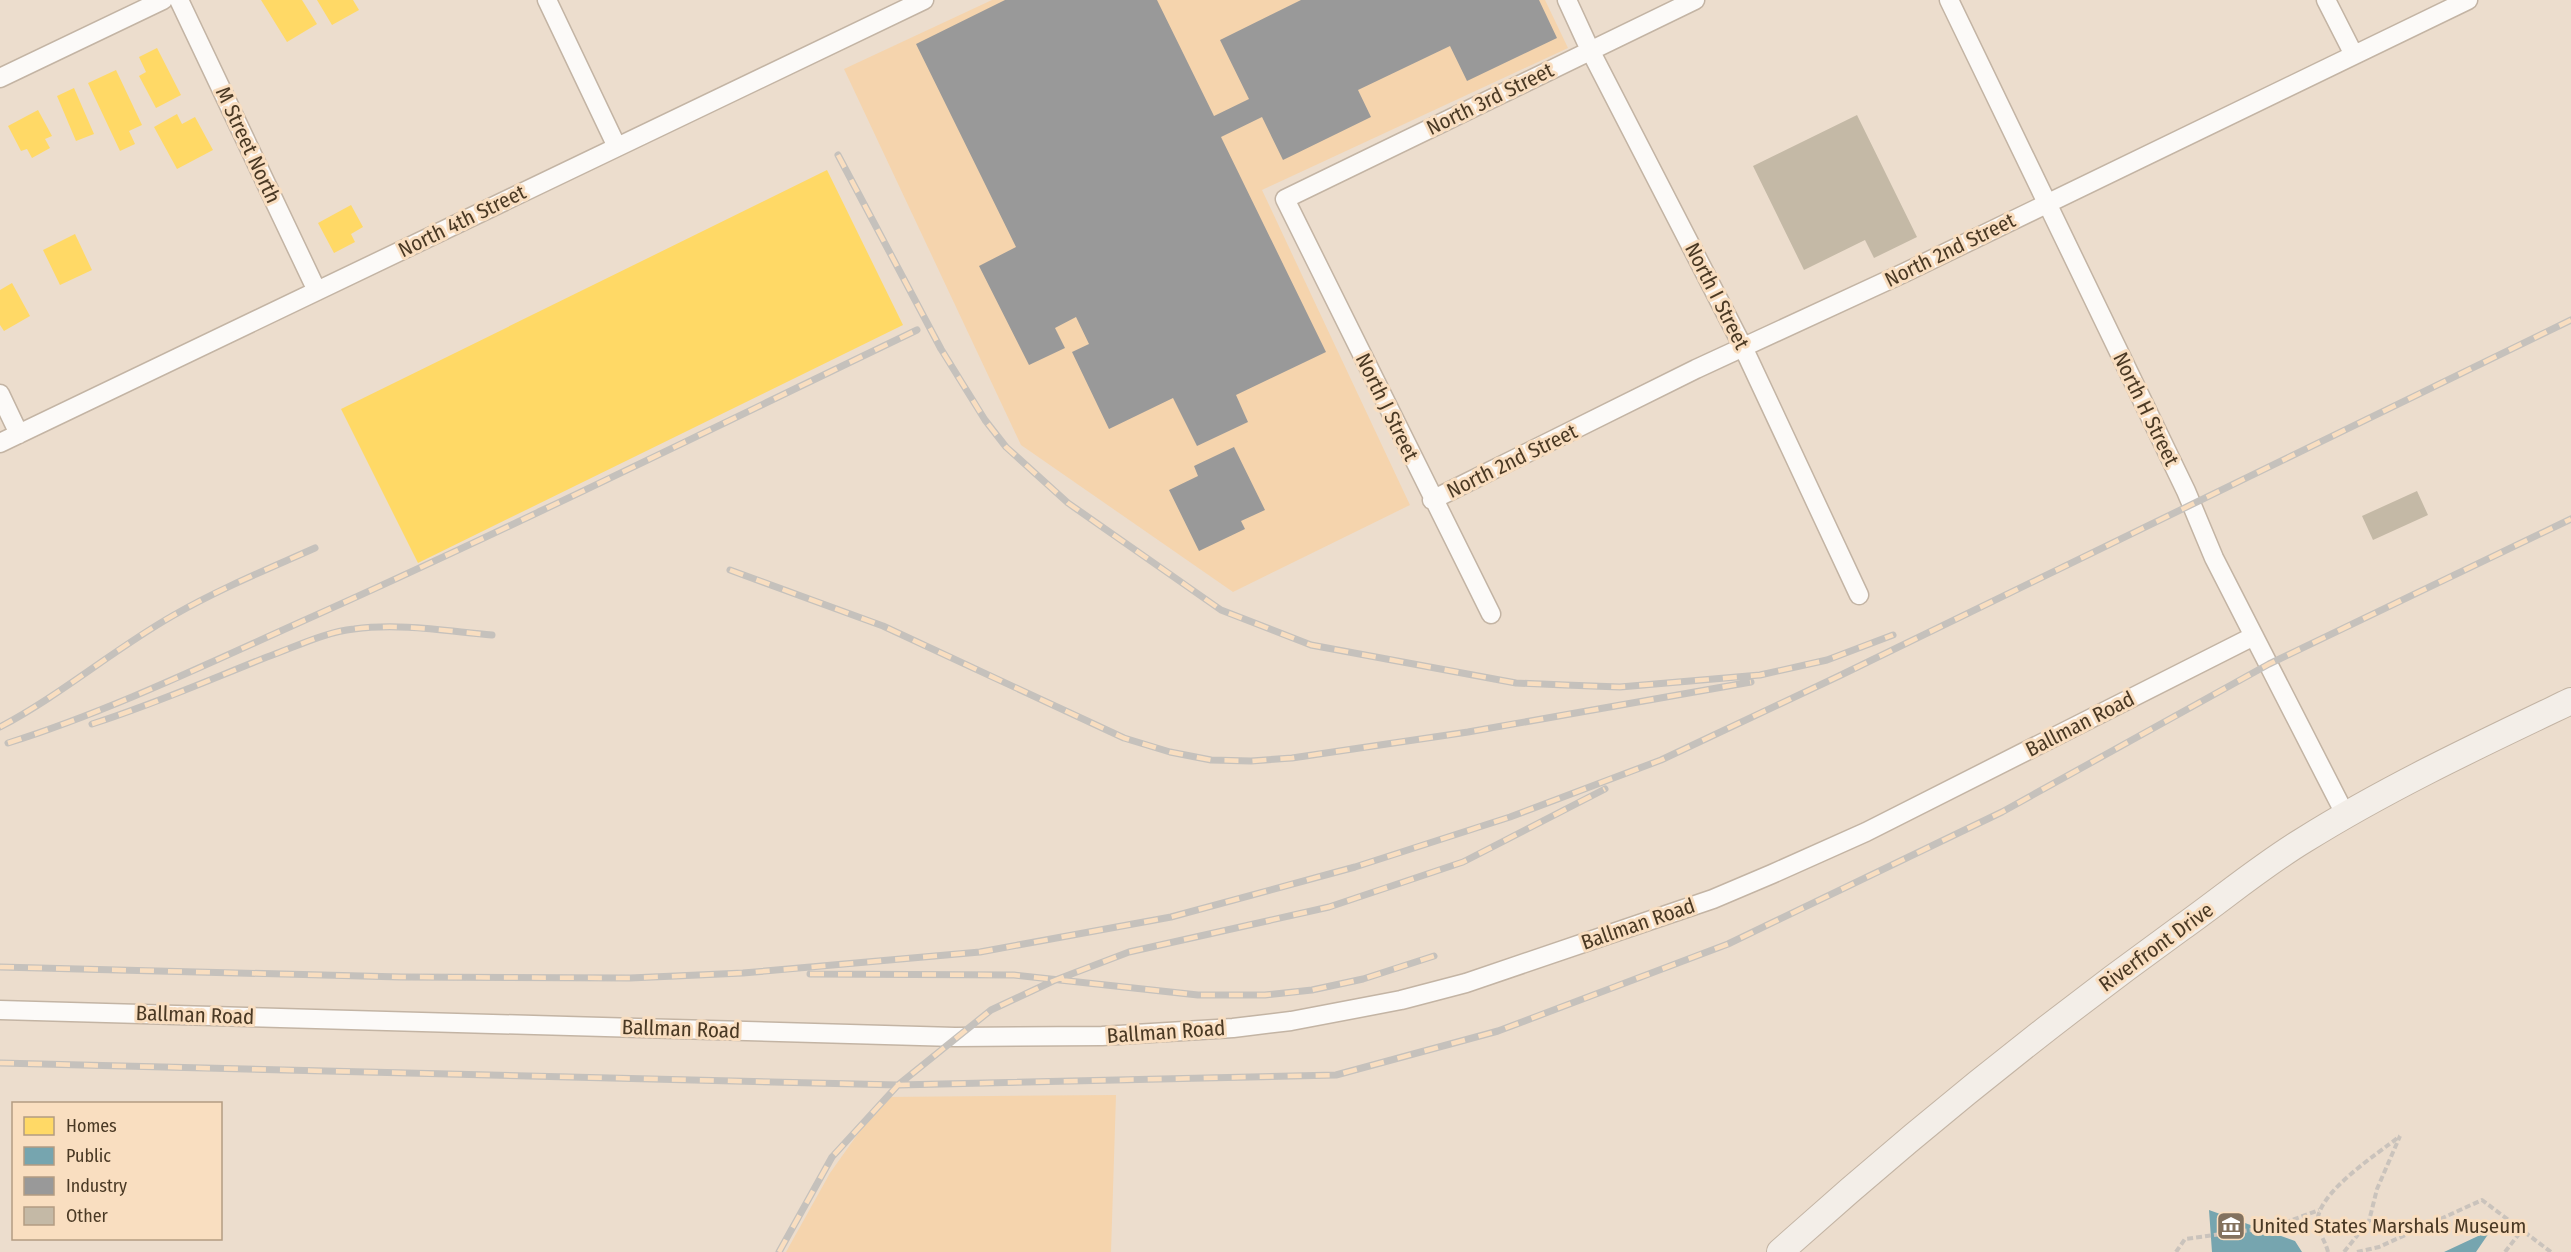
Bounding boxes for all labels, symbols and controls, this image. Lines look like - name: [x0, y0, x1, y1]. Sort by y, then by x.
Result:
- street label: North 3rd Street: [1422, 57, 1558, 141]
- street label: M Street North: [210, 83, 286, 207]
- street label: North 4th Street: [394, 179, 530, 263]
- street label: North 2nd Street: [1880, 207, 2020, 293]
- street label: North I Street: [1679, 238, 1755, 354]
- street label: North H Street: [2107, 348, 2185, 470]
- street label: North J Street: [1350, 349, 1424, 465]
- street label: North 2nd Street: [1442, 418, 1582, 504]
- street label: Ballman Road: [2021, 685, 2139, 763]
- street label: Ballman Road: [1578, 892, 1698, 956]
- street label: Riverfront Drive: [2094, 897, 2218, 997]
- street label: Ballman Road: [135, 1000, 255, 1030]
- street label: Ballman Road: [621, 1014, 741, 1044]
- street label: Ballman Road: [1106, 1015, 1226, 1049]
- legend: [12, 1102, 222, 1240]
- text: Homes: [66, 1115, 117, 1137]
- text: Public: [66, 1145, 111, 1167]
- text: Industry: [66, 1175, 127, 1197]
- text: Other: [66, 1205, 109, 1227]
- museum icon: United States Marshals Museum: [2215, 1210, 2247, 1242]
- place label: United States Marshals Museum: [2252, 1213, 2526, 1239]

